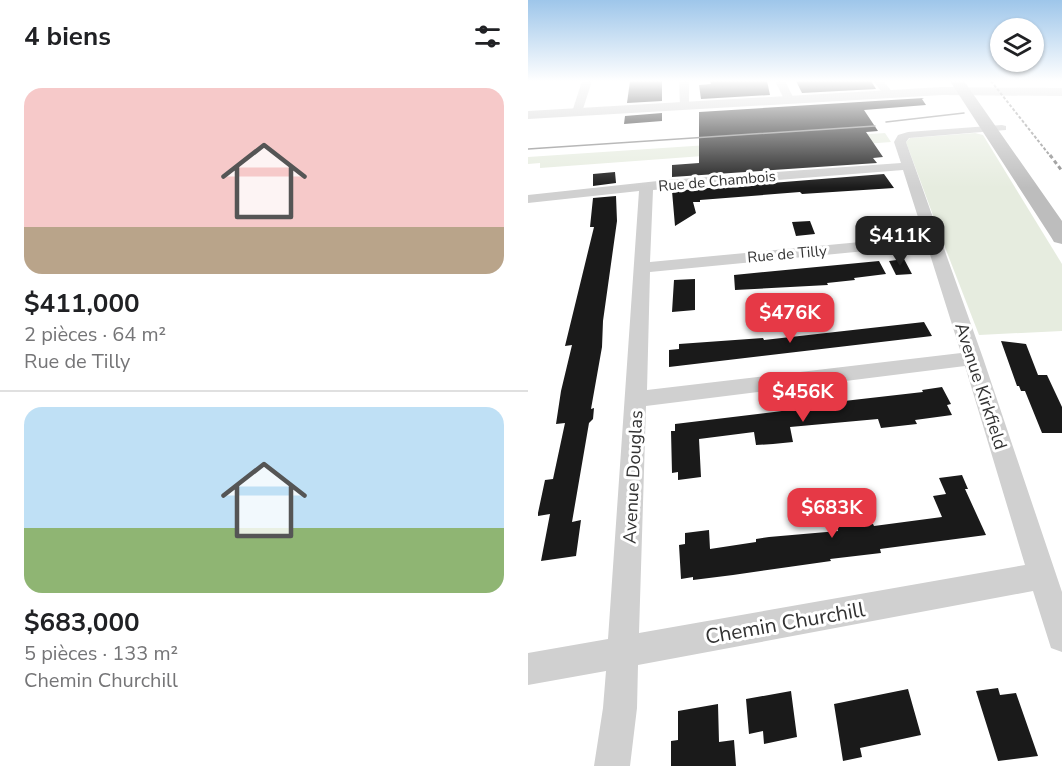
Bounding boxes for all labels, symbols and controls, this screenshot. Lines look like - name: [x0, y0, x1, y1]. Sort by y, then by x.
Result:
- map controls: [990, 18, 1044, 72]
- button: layers: [990, 18, 1044, 72]
- text: 4 biens: [24, 19, 111, 54]
- icon: filters: [471, 20, 504, 53]
- icon: home: [210, 127, 318, 235]
- street label: Rue de Chambois: [657, 166, 777, 196]
- pin: $411K: [858, 216, 942, 267]
- text: $411K: [869, 222, 931, 249]
- street label: Rue de Tilly: [746, 241, 828, 267]
- text: $411,000: [24, 286, 140, 321]
- pin: $476K: [748, 293, 832, 344]
- text: $476K: [759, 299, 821, 326]
- street label: Avenue Kirkfield: [949, 319, 1013, 453]
- text: 2 pièces · 64 m²: [24, 321, 166, 348]
- text: Rue de Tilly: [24, 348, 130, 375]
- pin: $456K: [761, 372, 845, 423]
- text: $456K: [772, 378, 834, 405]
- street label: Avenue Douglas: [618, 410, 648, 544]
- icon: home: [210, 446, 318, 554]
- pin: $683K: [790, 488, 874, 539]
- text: $683K: [801, 494, 863, 521]
- street label: Chemin Churchill: [703, 595, 868, 651]
- text: $683,000: [24, 605, 140, 640]
- text: 5 pièces · 133 m²: [24, 640, 178, 667]
- text: Chemin Churchill: [24, 667, 178, 694]

